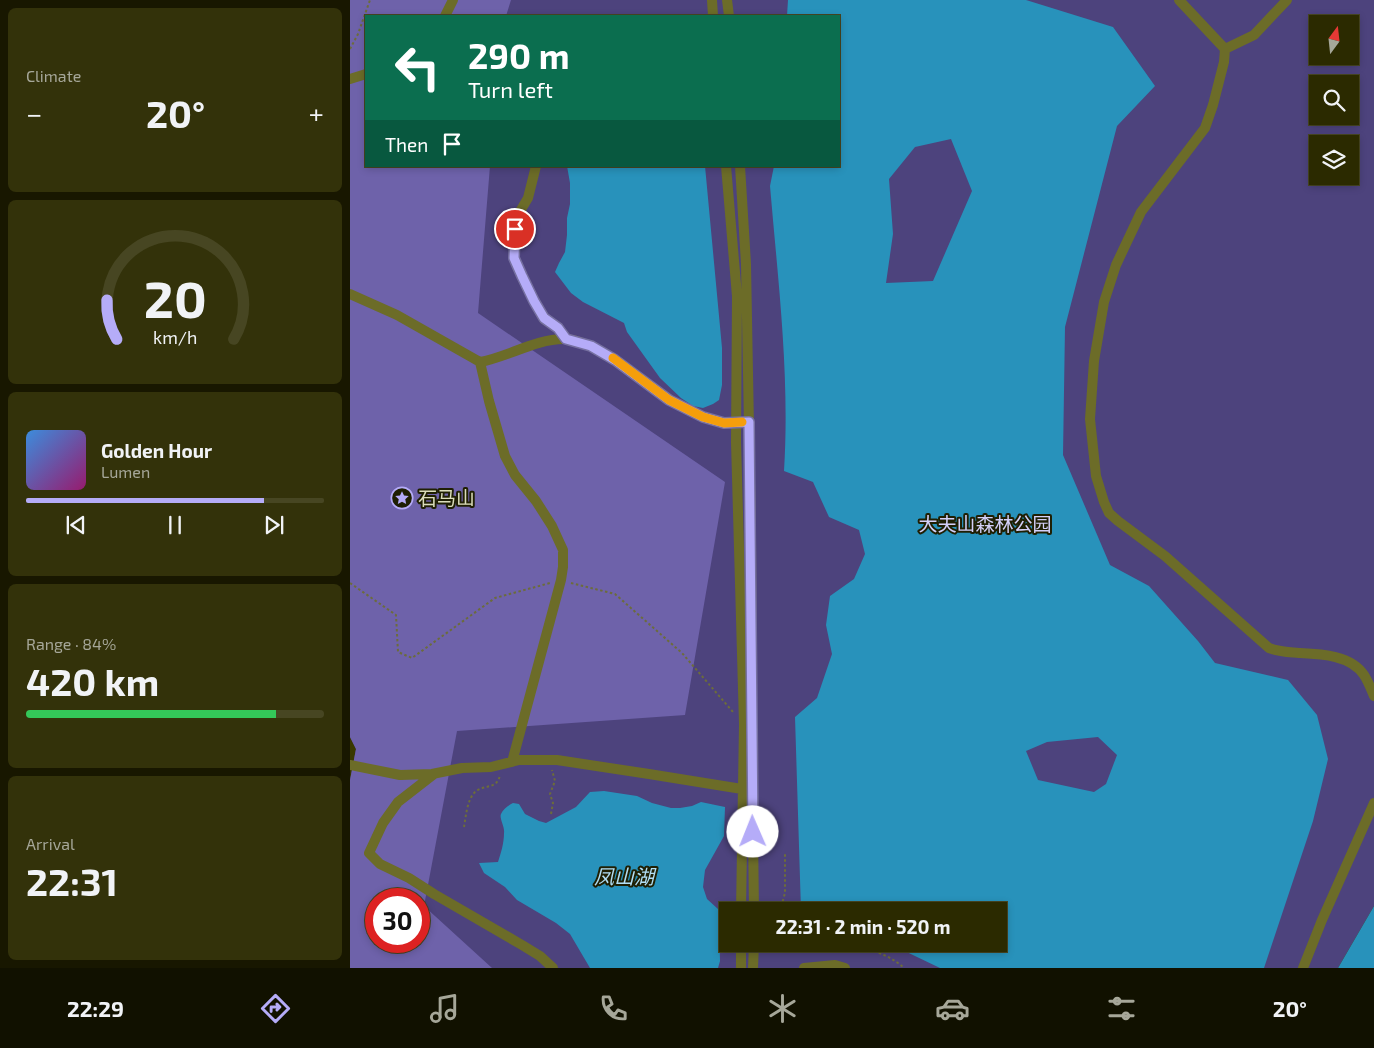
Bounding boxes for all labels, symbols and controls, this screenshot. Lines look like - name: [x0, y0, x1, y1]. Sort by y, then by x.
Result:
- north arrow: [1309, 15, 1359, 65]
- map controls: [1309, 15, 1359, 185]
- text: 290 m: [468, 34, 569, 76]
- icon: left: [385, 35, 450, 100]
- text: Climate: [26, 66, 81, 85]
- button: search: [1309, 75, 1359, 125]
- text: Turn left: [468, 76, 553, 102]
- text: 20°: [146, 90, 205, 136]
- text: −: [26, 96, 42, 130]
- text: +: [309, 96, 324, 130]
- icon: arrive: [438, 130, 466, 158]
- text: Then: [385, 133, 428, 156]
- button: layers: [1309, 135, 1359, 185]
- pin: [494, 208, 536, 250]
- icon: arrive: [501, 215, 529, 243]
- text: 20: [143, 266, 207, 328]
- text: km/h: [153, 326, 197, 348]
- text: Golden Hour: [101, 439, 212, 462]
- text: Lumen: [101, 462, 150, 481]
- place icon: 石马山: [390, 486, 414, 510]
- place label: 石马山: [418, 486, 475, 509]
- icon: previous: [62, 511, 90, 539]
- icon: pause: [161, 511, 189, 539]
- icon: next: [260, 511, 288, 539]
- park label: 大夫山森林公园: [918, 512, 1052, 535]
- text: Range · 84%: [26, 634, 116, 653]
- text: 420 km: [26, 658, 159, 704]
- position arrow: [726, 805, 778, 857]
- text: Arrival: [26, 834, 75, 853]
- text: 22:31: [26, 858, 118, 904]
- water label: 凤山湖: [594, 864, 657, 888]
- speed limit sign: 30: [365, 888, 430, 953]
- text: 22:31 · 2 min · 520 m: [776, 915, 950, 938]
- icon: directions: [258, 991, 293, 1026]
- icon: music: [427, 991, 462, 1026]
- icon: phone: [596, 991, 631, 1026]
- icon: climate: [765, 991, 800, 1026]
- icon: car: [935, 991, 970, 1026]
- icon: filters: [1104, 991, 1139, 1026]
- text: 22:29: [67, 995, 124, 1021]
- text: 20°: [1273, 995, 1307, 1021]

